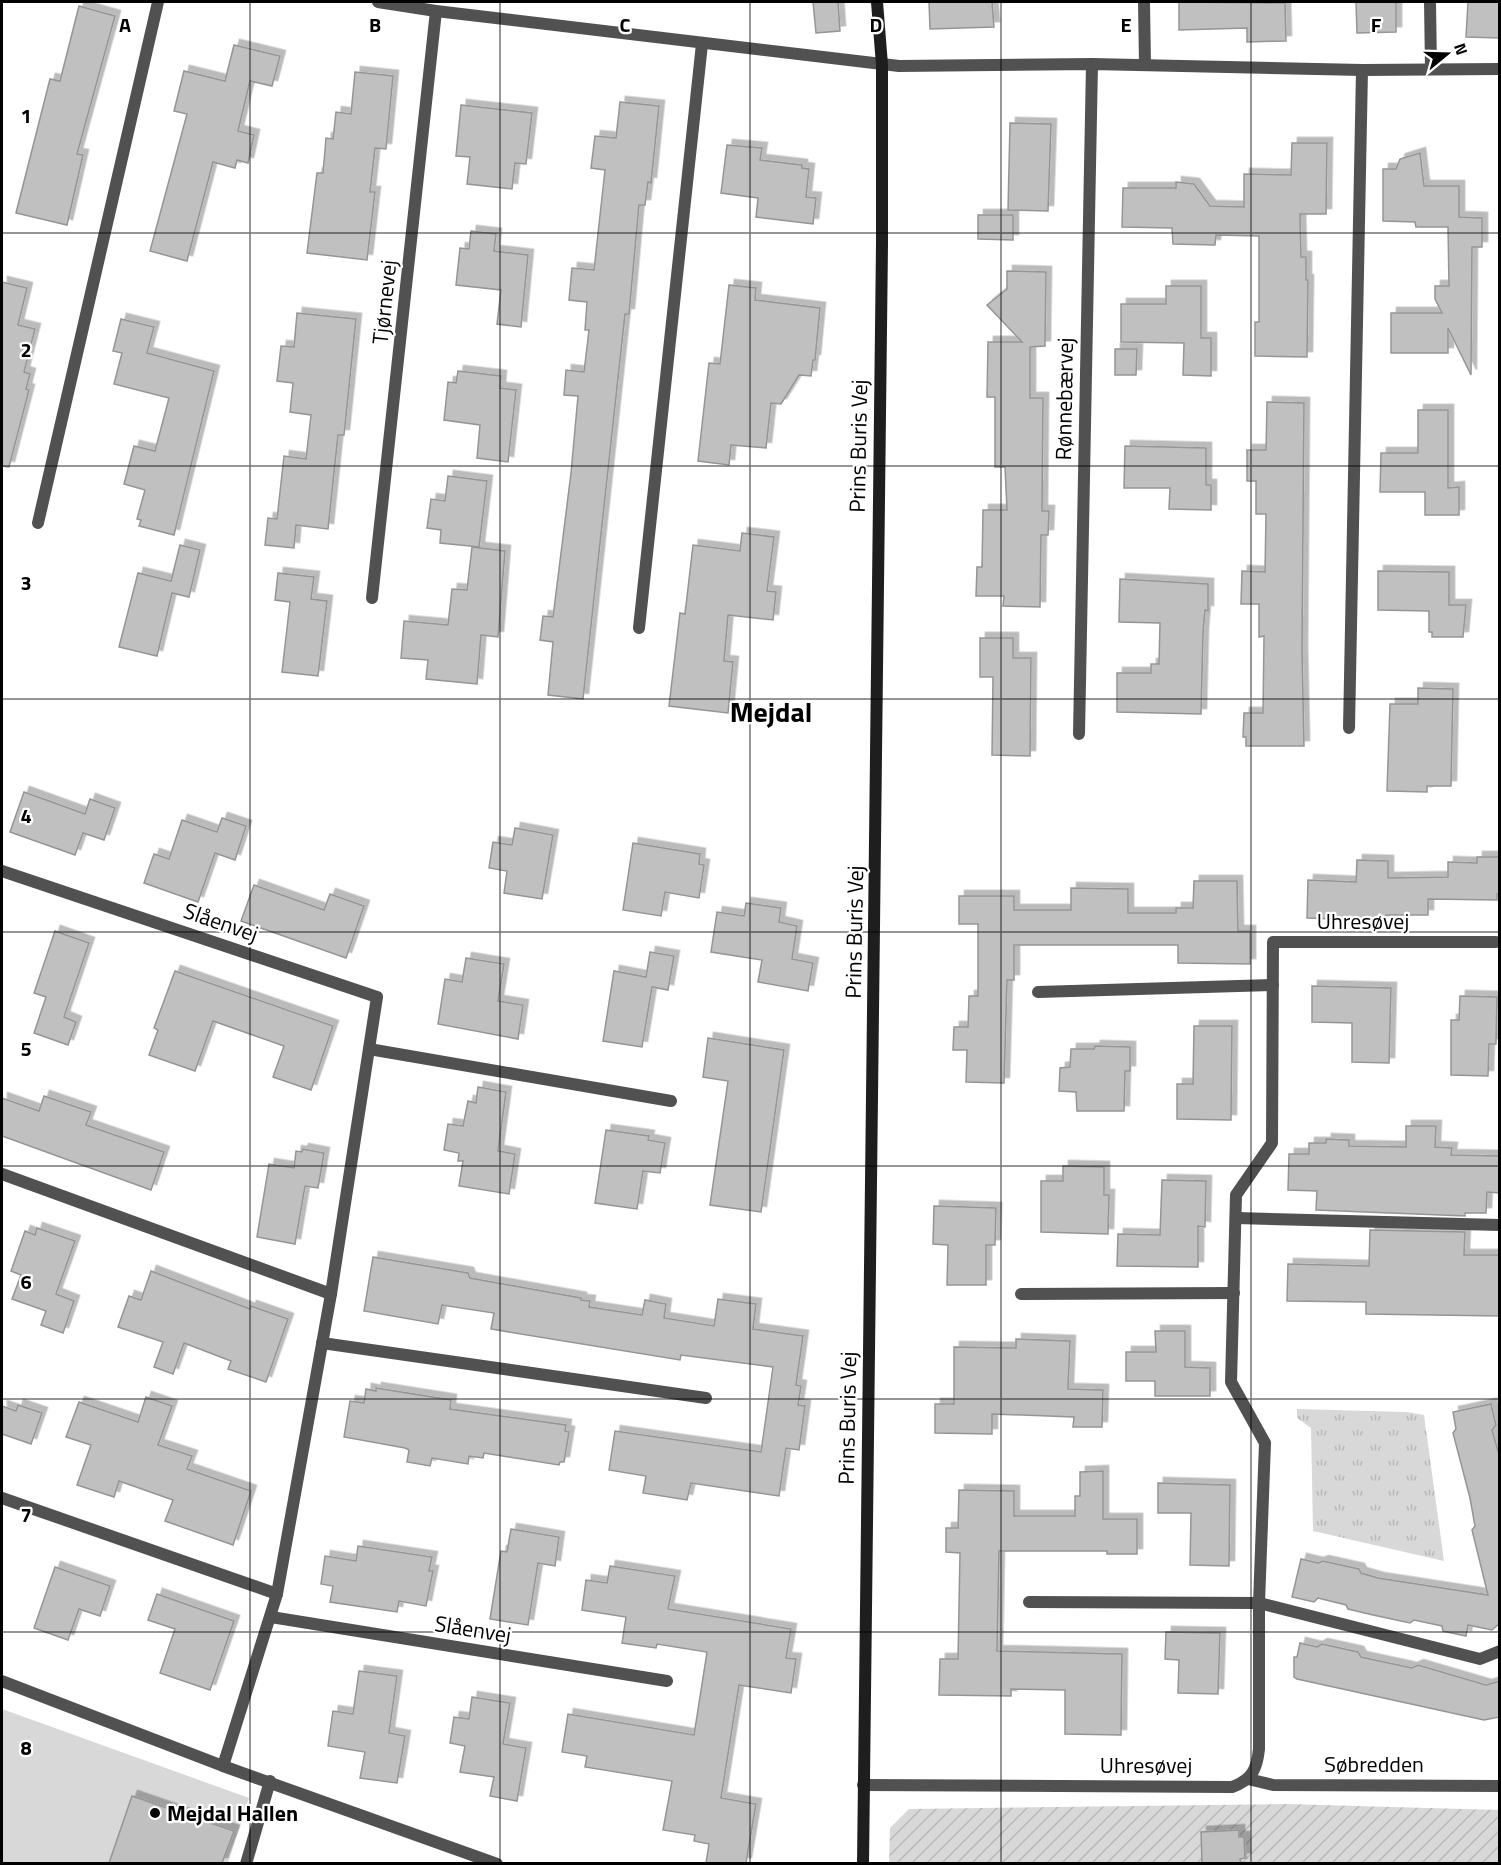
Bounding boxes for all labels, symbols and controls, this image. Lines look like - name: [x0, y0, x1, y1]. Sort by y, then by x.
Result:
- text: A: [119, 9, 131, 40]
- text: B: [369, 9, 381, 40]
- text: C: [620, 9, 631, 40]
- text: D: [870, 9, 882, 40]
- text: E: [1120, 9, 1132, 40]
- text: F: [1371, 9, 1382, 40]
- north arrow: [1417, 24, 1477, 84]
- text: N: [1448, 40, 1474, 58]
- text: 1: [20, 100, 32, 131]
- street label: Tjørnevej: [363, 258, 405, 346]
- text: 2: [20, 334, 32, 365]
- street label: Rønnebærvej: [1046, 337, 1082, 461]
- street label: Prins Buris Vej: [840, 379, 876, 513]
- text: 3: [20, 567, 32, 598]
- district label: Mejdal: [730, 690, 812, 733]
- text: 4: [20, 800, 32, 831]
- street label: Prins Buris Vej: [836, 865, 872, 999]
- street label: Slåenvej: [179, 893, 263, 951]
- street label: Uhresøvej: [1317, 904, 1409, 938]
- text: 5: [20, 1033, 32, 1064]
- text: 6: [20, 1266, 32, 1297]
- street label: Prins Buris Vej: [829, 1351, 865, 1485]
- text: 7: [20, 1499, 32, 1530]
- street label: Slåenvej: [432, 1606, 514, 1652]
- text: 8: [20, 1732, 32, 1763]
- street label: Søbredden: [1324, 1747, 1424, 1781]
- street label: Uhresøvej: [1100, 1748, 1192, 1782]
- place label: Mejdal Hallen: [167, 1796, 298, 1830]
- marker: Mejdal Hallen: [148, 1806, 162, 1820]

